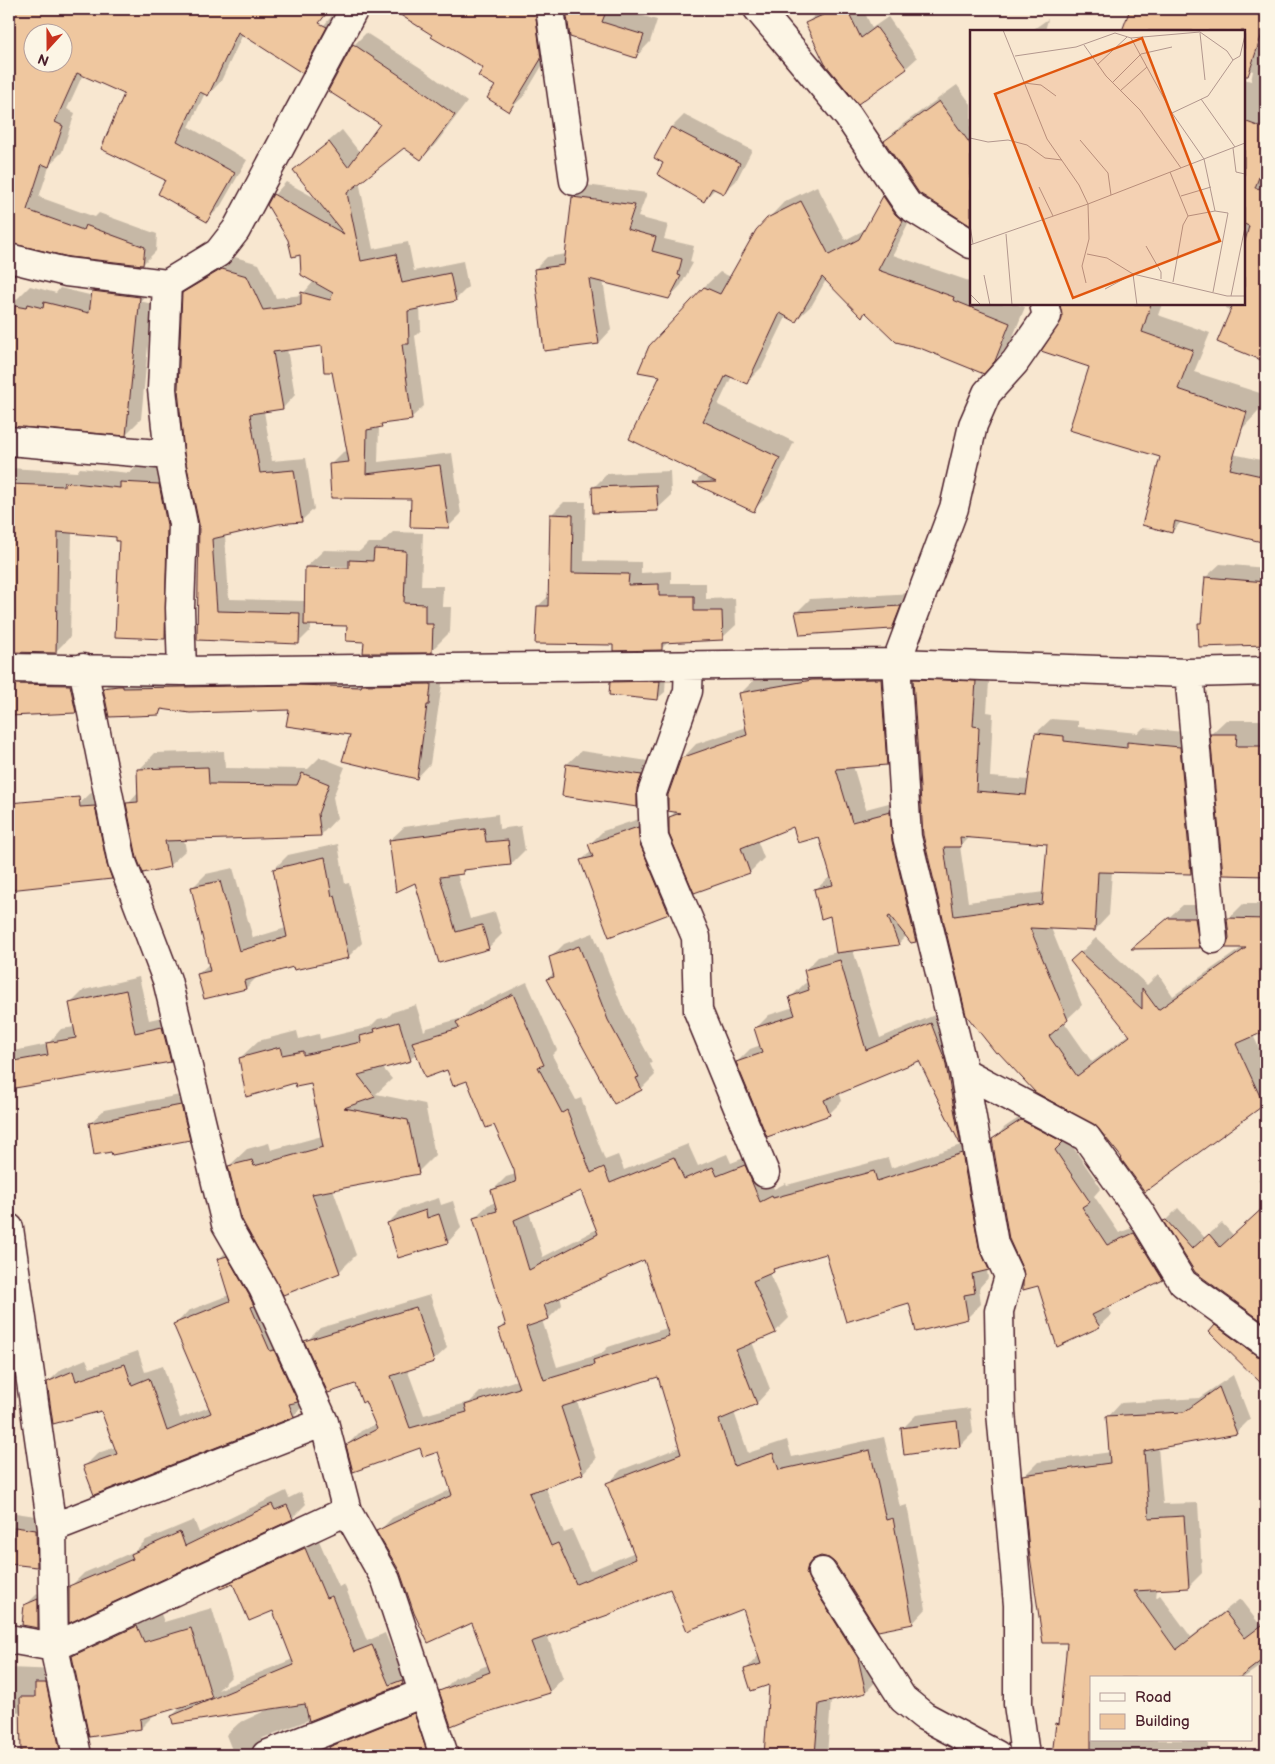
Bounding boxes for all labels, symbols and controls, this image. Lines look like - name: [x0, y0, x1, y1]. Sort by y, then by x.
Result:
- north arrow: [22, 22, 72, 72]
- inset map: [970, 30, 1245, 305]
- text: N: [36, 50, 51, 69]
- legend: [1090, 1676, 1252, 1742]
- text: Road: [1135, 1688, 1171, 1707]
- text: Building: [1135, 1712, 1190, 1731]

